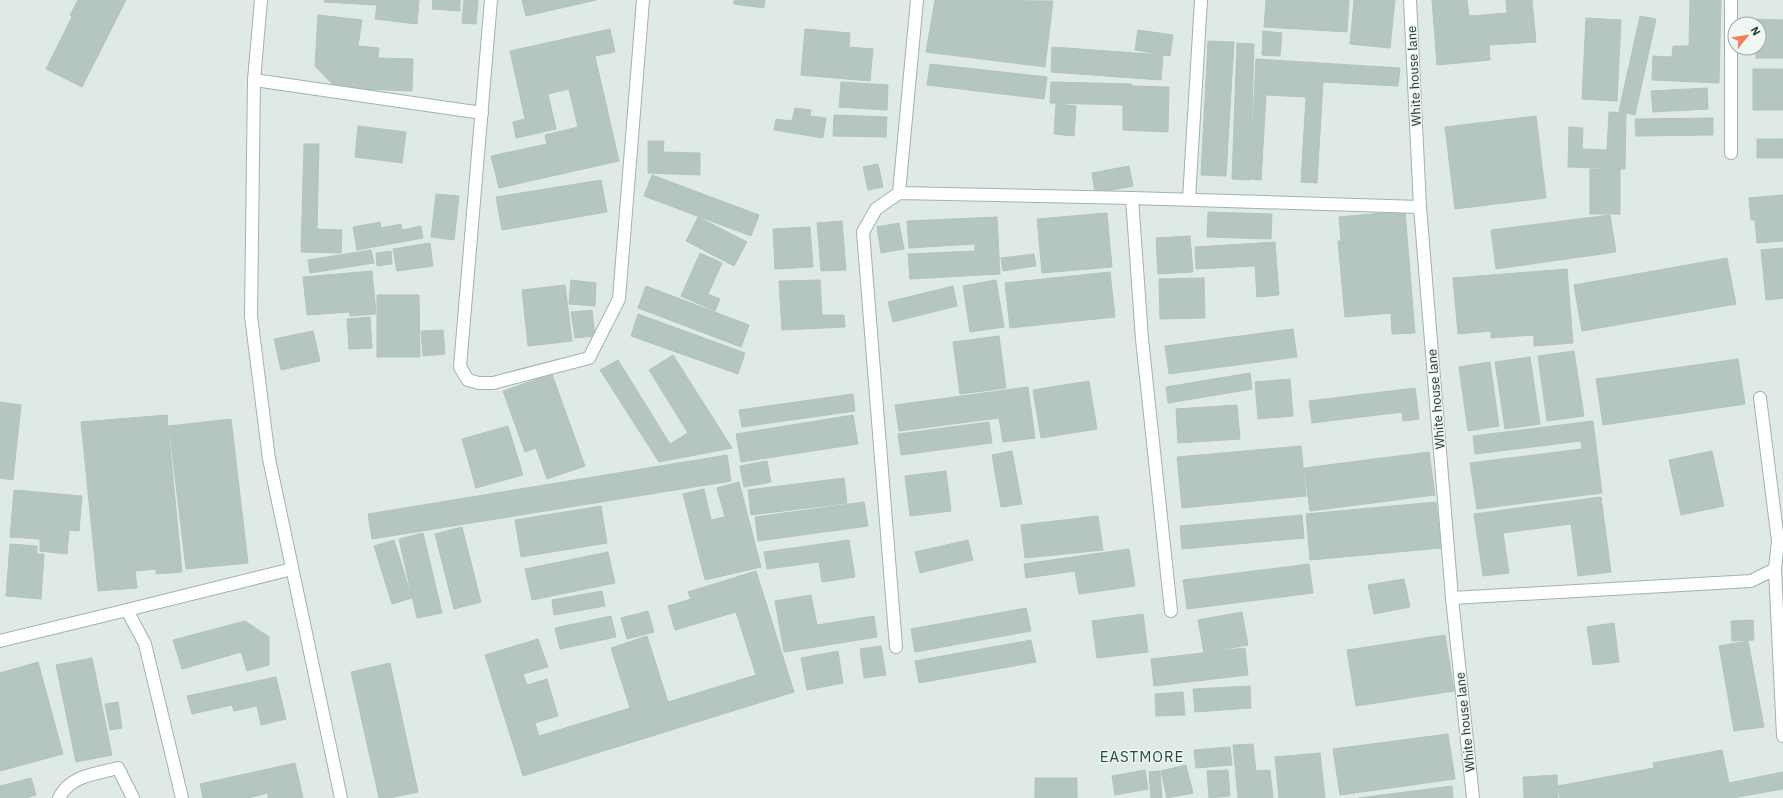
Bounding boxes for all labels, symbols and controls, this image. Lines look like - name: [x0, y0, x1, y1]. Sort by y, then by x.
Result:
- north arrow: [1727, 16, 1767, 56]
- text: N: [1748, 24, 1764, 38]
- street label: White house lane: [1403, 25, 1425, 127]
- street label: White house lane: [1423, 348, 1449, 450]
- street label: White house lane: [1451, 671, 1479, 773]
- district label: EASTMORE: [1100, 747, 1184, 766]

